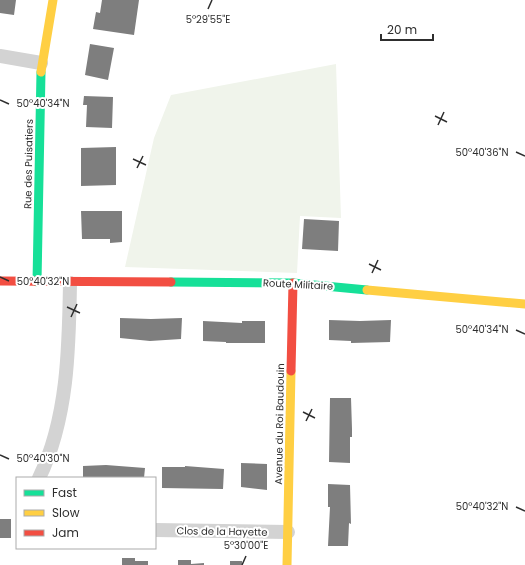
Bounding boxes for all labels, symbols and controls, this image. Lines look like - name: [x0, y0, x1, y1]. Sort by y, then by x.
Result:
- text: 5°29'55"E: [186, 12, 230, 27]
- scale bar: [381, 16, 433, 42]
- text: 20 m: [387, 21, 417, 38]
- text: 50°40'34"N: [17, 96, 69, 111]
- street label: Rue des Puisatiers: [20, 119, 37, 209]
- text: 50°40'36"N: [455, 145, 509, 160]
- text: 50°40'32"N: [17, 274, 69, 289]
- street label: Route Militaire: [263, 275, 333, 294]
- text: 50°40'34"N: [456, 322, 508, 337]
- street label: Avenue du Roi Baudouin: [271, 363, 288, 485]
- text: 50°40'30"N: [17, 451, 69, 466]
- legend: [16, 477, 156, 549]
- text: Fast: [52, 484, 77, 501]
- text: 50°40'32"N: [456, 499, 508, 514]
- text: Slow: [52, 504, 80, 521]
- street label: Clos de la Hayette: [176, 523, 268, 540]
- text: Jam: [52, 524, 79, 541]
- text: 5°30'00"E: [224, 538, 268, 553]

